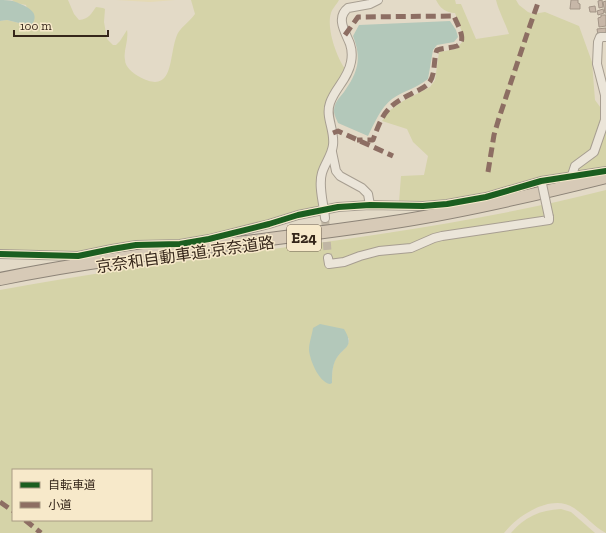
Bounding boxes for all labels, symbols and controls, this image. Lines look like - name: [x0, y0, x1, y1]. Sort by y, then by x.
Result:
- scale bar: [14, 12, 108, 38]
- text: 100 m: [20, 19, 52, 33]
- road number: E24: [287, 225, 321, 251]
- street label: 京奈和自動車道;京奈道路: [95, 233, 275, 276]
- legend: [12, 469, 152, 521]
- text: 自転車道: [48, 478, 96, 492]
- text: 小道: [48, 498, 72, 512]

